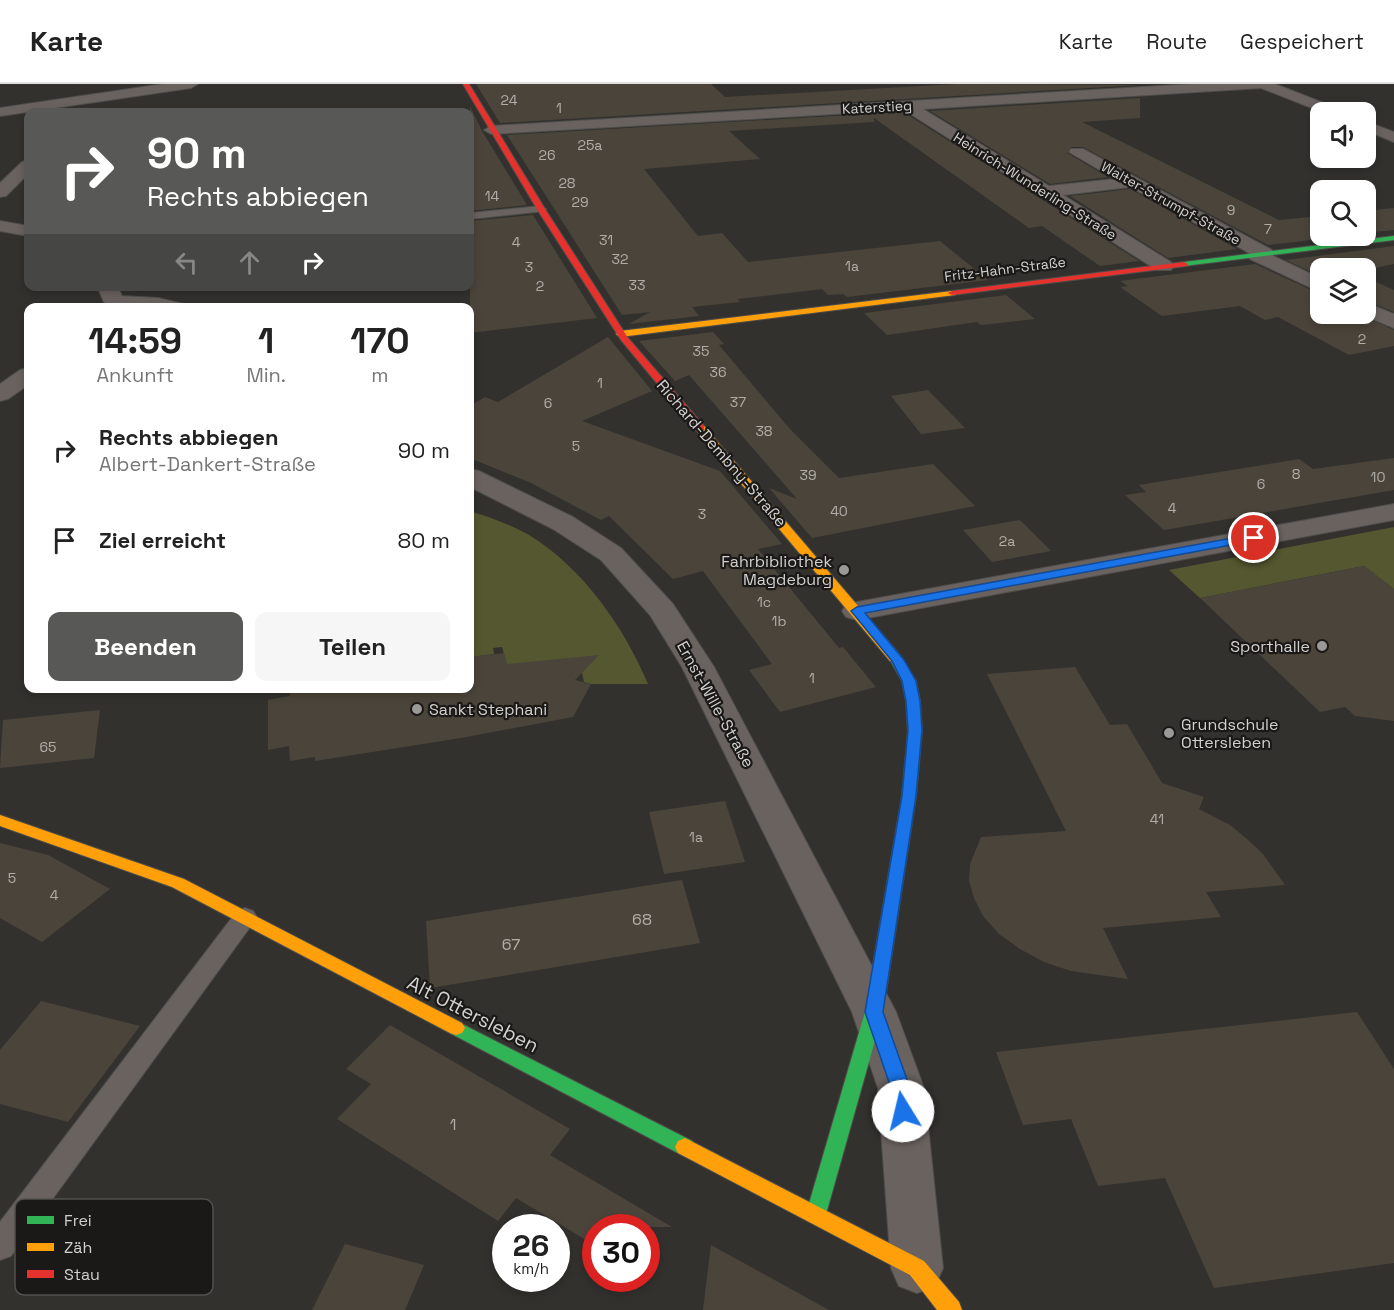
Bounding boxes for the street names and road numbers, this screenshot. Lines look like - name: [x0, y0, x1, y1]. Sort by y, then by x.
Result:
- street label: Katerstieg: [842, 96, 912, 118]
- street label: Heinrich-Wunderling-Straße: [950, 128, 1120, 244]
- street label: Walter-Strumpf-Straße: [1098, 157, 1244, 249]
- street label: Fritz-Hahn-Straße: [943, 253, 1067, 285]
- street label: Richard-Dembny-Straße: [652, 375, 791, 531]
- street label: Ernst-Wille-Straße: [672, 637, 759, 771]
- street label: Alt Ottersleben: [403, 970, 543, 1058]

